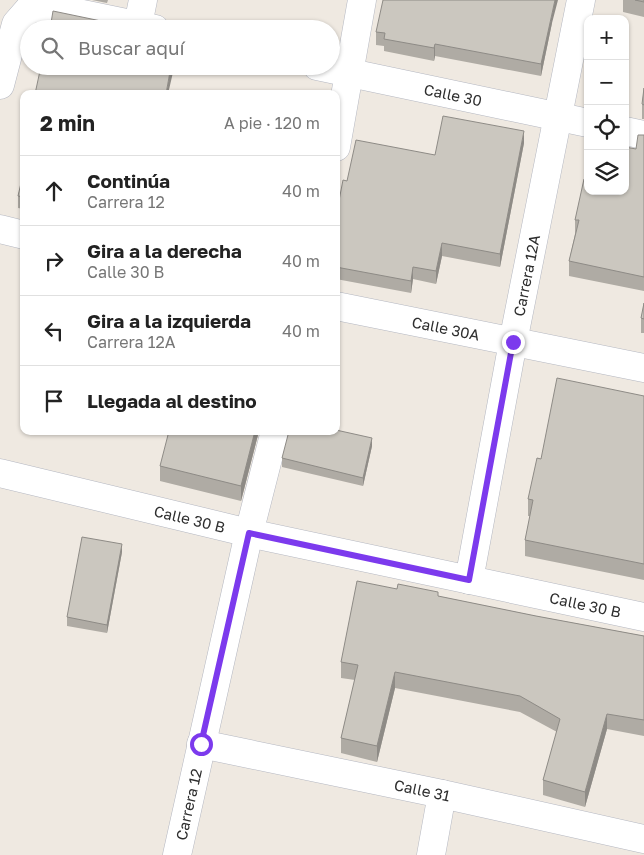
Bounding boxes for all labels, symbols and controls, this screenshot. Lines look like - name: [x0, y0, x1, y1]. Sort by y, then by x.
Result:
- map controls: [584, 15, 629, 195]
- button: +: [584, 15, 629, 60]
- search box: [20, 20, 340, 75]
- icon: search: [38, 34, 66, 62]
- text: Buscar aquí: [78, 36, 185, 59]
- button: −: [584, 60, 629, 105]
- street label: Calle 30: [422, 80, 484, 109]
- button: locate: [584, 105, 629, 150]
- text: 2 min: [40, 110, 95, 136]
- text: A pie · 120 m: [224, 113, 320, 133]
- button: layers: [584, 150, 629, 195]
- text: Continúa: [87, 169, 170, 192]
- icon: ahead: [40, 177, 68, 205]
- text: 40 m: [282, 181, 320, 201]
- text: Carrera 12: [87, 192, 165, 212]
- street label: Carrera 12A: [509, 233, 543, 318]
- text: Gira a la derecha: [87, 239, 242, 262]
- icon: right: [40, 247, 68, 275]
- text: 40 m: [282, 251, 320, 271]
- text: Calle 30 B: [87, 262, 164, 282]
- text: Gira a la izquierda: [87, 309, 251, 332]
- street label: Calle 30A: [410, 312, 481, 344]
- icon: left: [40, 317, 68, 345]
- text: 40 m: [282, 321, 320, 341]
- route end: [502, 331, 525, 354]
- text: Carrera 12A: [87, 332, 175, 352]
- icon: arrive: [40, 387, 68, 415]
- text: Llegada al destino: [87, 389, 257, 412]
- street label: Calle 30 B: [152, 501, 227, 536]
- street label: Calle 30 B: [548, 588, 623, 621]
- route start: [190, 733, 213, 756]
- street label: Carrera 12: [172, 767, 205, 842]
- street label: Calle 31: [393, 775, 452, 805]

